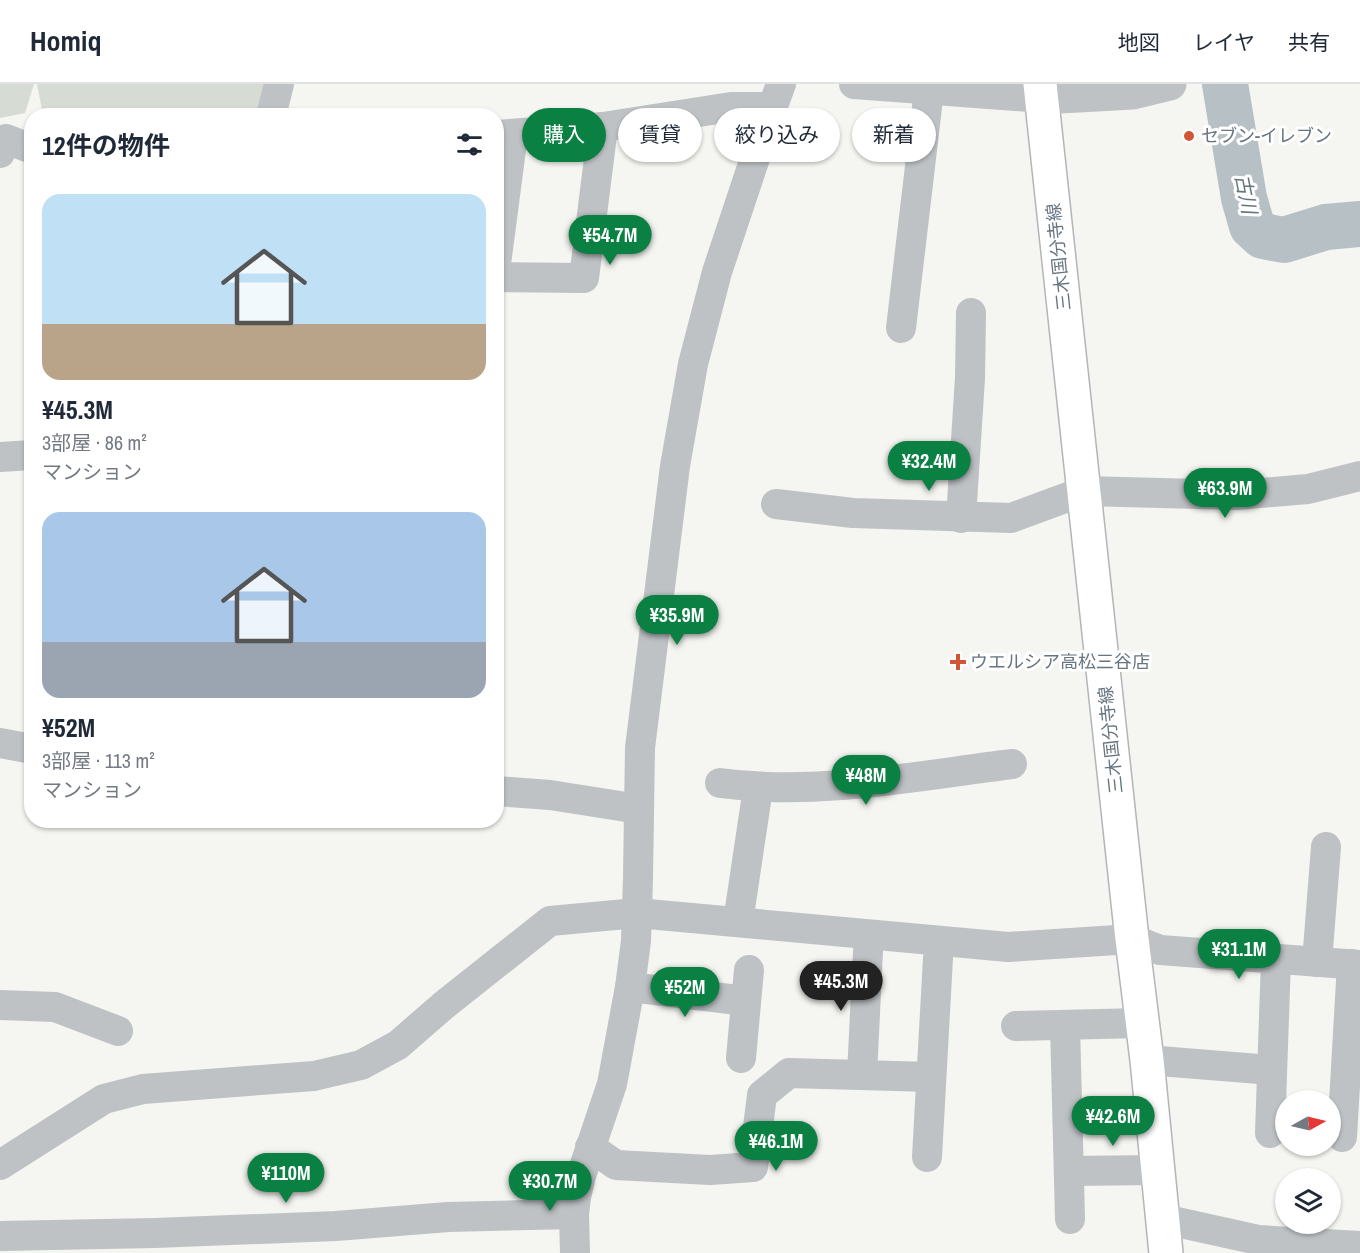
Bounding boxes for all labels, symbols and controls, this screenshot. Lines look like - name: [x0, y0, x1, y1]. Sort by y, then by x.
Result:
- text: Homiq: [30, 22, 101, 60]
- text: 地図: [1118, 28, 1160, 57]
- text: レイヤ: [1193, 28, 1255, 57]
- text: 共有: [1288, 28, 1330, 57]
- chip: 購入: [522, 108, 606, 162]
- chip: 賃貸: [618, 108, 702, 162]
- chip: 絞り込み: [714, 108, 840, 162]
- chip: 新着: [852, 108, 936, 162]
- place label: セブン-イレブン: [1201, 123, 1332, 148]
- text: 12件の物件: [42, 128, 170, 163]
- icon: filters: [453, 128, 486, 161]
- marker: セブン-イレブン: [1182, 129, 1196, 143]
- water label: 古川: [1229, 172, 1264, 218]
- street label: 三木国分寺線: [1040, 202, 1077, 312]
- pin: ¥54.7M: [561, 215, 659, 266]
- text: ¥54.7M: [583, 221, 637, 248]
- icon: home: [210, 233, 318, 341]
- text: ¥45.3M: [42, 392, 113, 427]
- text: 3部屋 · 86 m²: [42, 429, 147, 456]
- pin: ¥32.4M: [880, 441, 978, 492]
- text: ¥32.4M: [902, 447, 956, 474]
- text: マンション: [42, 458, 142, 485]
- pin: ¥63.9M: [1176, 468, 1274, 519]
- text: ¥63.9M: [1198, 474, 1252, 501]
- icon: home: [210, 551, 318, 659]
- pin: ¥35.9M: [628, 595, 726, 646]
- text: ¥35.9M: [650, 601, 704, 628]
- place label: ウエルシア高松三谷店: [970, 649, 1150, 674]
- marker: ウエルシア高松三谷店: [951, 655, 965, 669]
- street label: 三木国分寺線: [1092, 685, 1129, 795]
- text: ¥52M: [42, 710, 95, 745]
- text: 3部屋 · 113 m²: [42, 747, 155, 774]
- pin: ¥48M: [830, 755, 902, 806]
- text: ¥48M: [845, 761, 887, 788]
- text: マンション: [42, 776, 142, 803]
- pin: ¥31.1M: [1190, 929, 1288, 980]
- text: ¥31.1M: [1212, 935, 1266, 962]
- pin: ¥45.3M: [792, 961, 890, 1012]
- pin: ¥52M: [649, 967, 721, 1018]
- text: ¥45.3M: [814, 967, 868, 994]
- text: ¥52M: [664, 973, 706, 1000]
- north arrow: [1275, 1090, 1341, 1156]
- map controls: [1275, 1090, 1341, 1234]
- pin: ¥42.6M: [1064, 1096, 1162, 1147]
- text: ¥42.6M: [1086, 1102, 1140, 1129]
- pin: ¥46.1M: [727, 1121, 825, 1172]
- text: ¥46.1M: [749, 1127, 803, 1154]
- pin: ¥110M: [244, 1153, 328, 1204]
- text: ¥110M: [261, 1159, 311, 1186]
- pin: ¥30.7M: [501, 1161, 599, 1212]
- text: ¥30.7M: [523, 1167, 577, 1194]
- button: layers: [1275, 1168, 1341, 1234]

